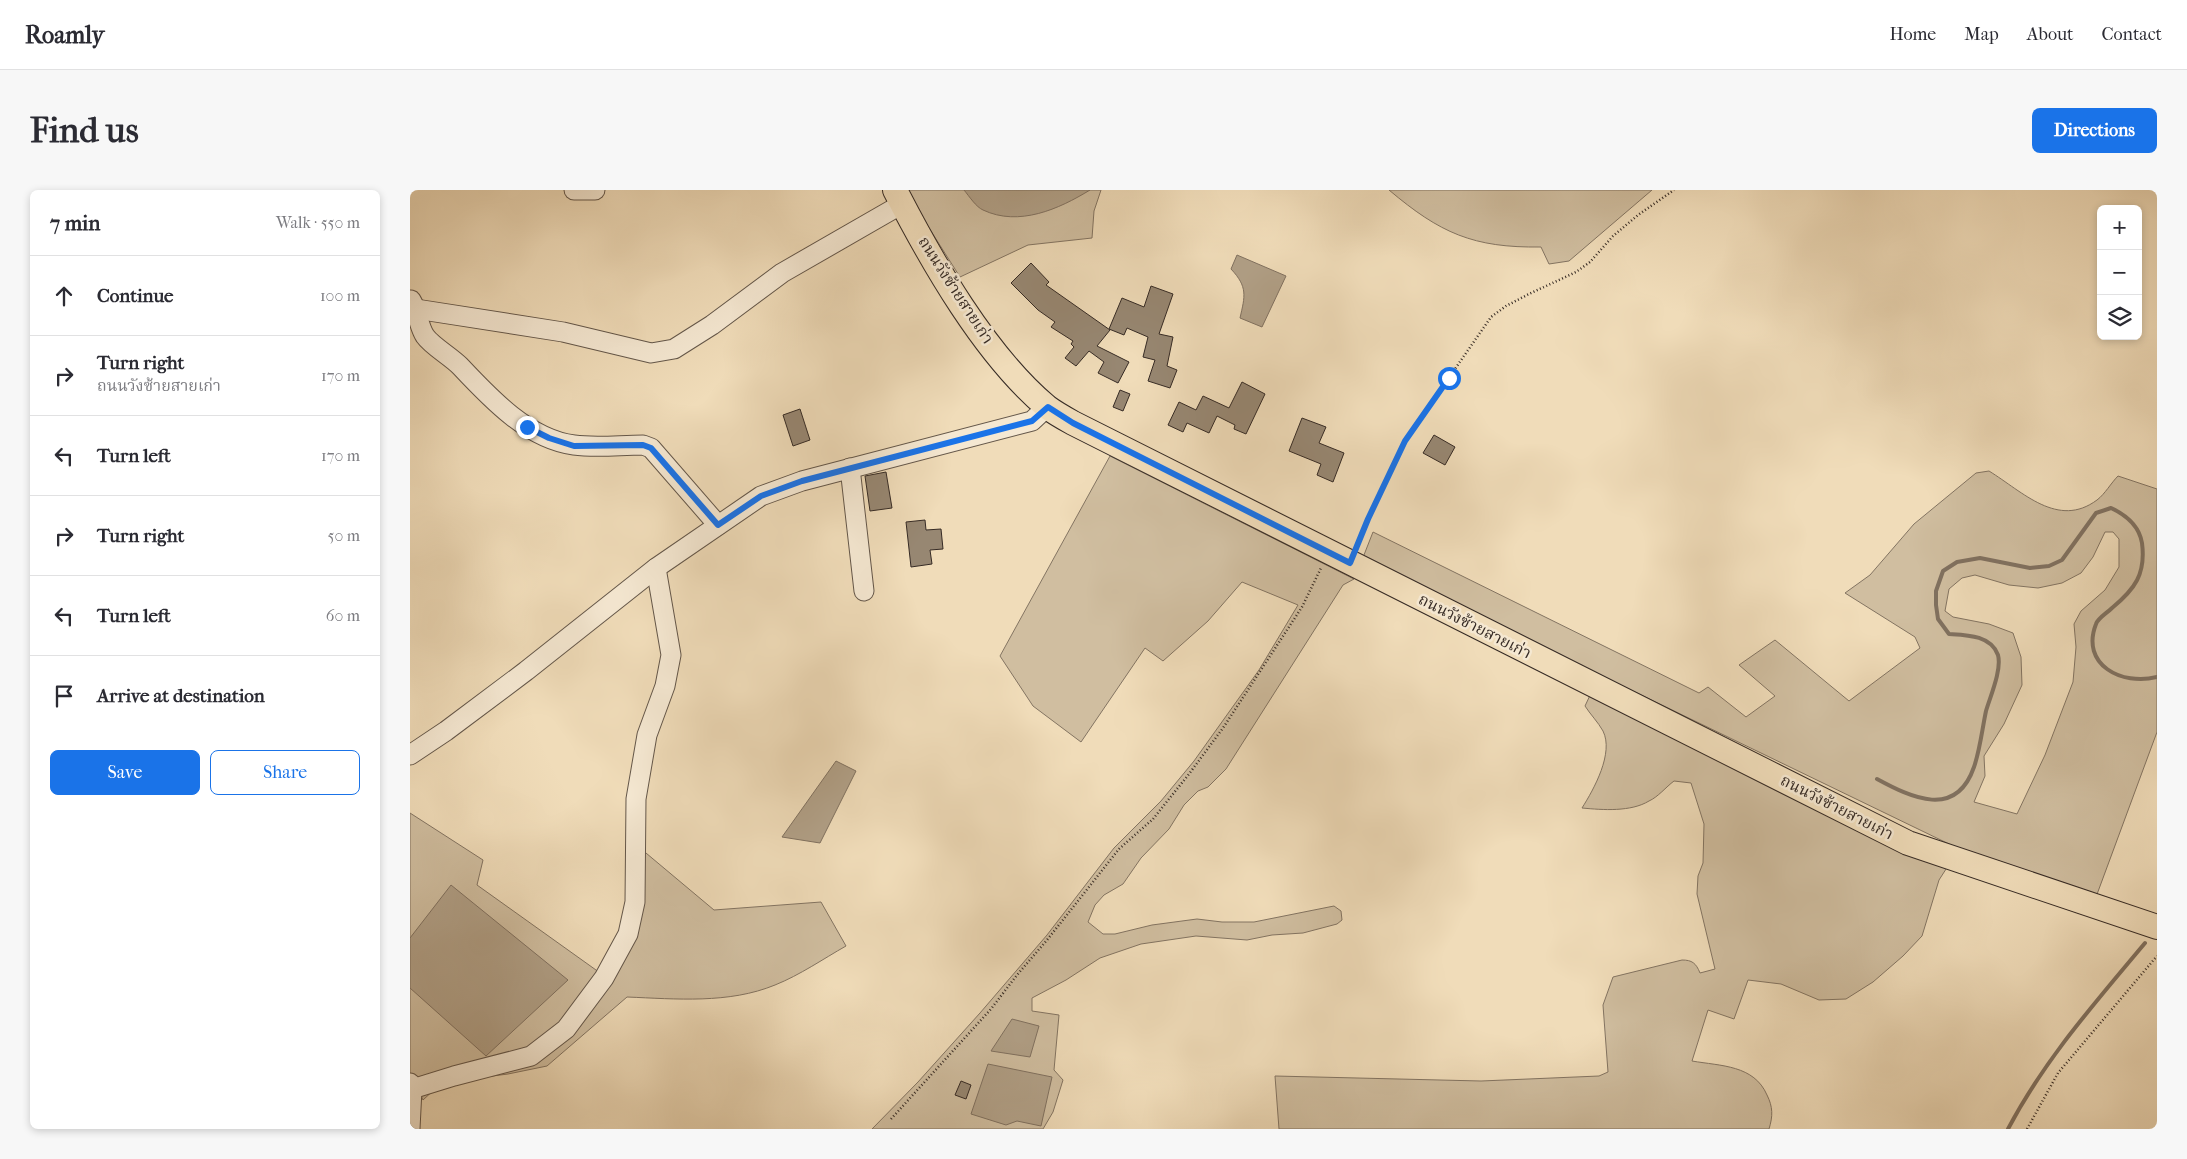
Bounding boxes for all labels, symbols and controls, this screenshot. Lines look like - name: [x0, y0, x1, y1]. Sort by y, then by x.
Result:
- text: Roamly: [25, 21, 104, 49]
- text: Home: [1889, 24, 1936, 45]
- text: Map: [1964, 24, 1999, 45]
- text: About: [2027, 24, 2073, 45]
- text: Contact: [2101, 24, 2162, 45]
- button: Directions: [2032, 108, 2157, 153]
- text: Find us: [30, 110, 139, 151]
- map controls: [2097, 205, 2142, 340]
- button: +: [2097, 205, 2142, 250]
- text: 7 min: [50, 211, 101, 235]
- text: Walk · 550 m: [276, 213, 360, 232]
- street label: ถนนวังซ้ายสายเก่า: [914, 233, 998, 347]
- button: −: [2097, 250, 2142, 295]
- icon: ahead: [50, 282, 78, 310]
- text: Continue: [97, 285, 173, 307]
- text: 100 m: [320, 286, 360, 305]
- button: layers: [2097, 295, 2142, 340]
- text: Turn right: [97, 352, 184, 374]
- icon: right: [50, 362, 78, 390]
- text: 170 m: [321, 366, 360, 385]
- route start: [1438, 367, 1461, 390]
- text: ถนนวังซ้ายสายเก่า: [97, 376, 221, 395]
- route end: [516, 416, 539, 439]
- icon: left: [50, 442, 78, 470]
- text: Turn left: [97, 445, 171, 467]
- text: 170 m: [321, 446, 360, 465]
- icon: right: [50, 522, 78, 550]
- text: Turn right: [97, 525, 184, 547]
- text: 50 m: [328, 526, 360, 545]
- street label: ถนนวังซ้ายสายเก่า: [1415, 589, 1535, 663]
- icon: left: [50, 602, 78, 630]
- text: Turn left: [97, 605, 171, 627]
- text: 60 m: [326, 606, 360, 625]
- icon: arrive: [50, 682, 78, 710]
- text: Arrive at destination: [97, 685, 265, 707]
- button: Save: [50, 750, 200, 795]
- button: Share: [210, 750, 360, 795]
- street label: ถนนวังซ้ายสายเก่า: [1777, 770, 1897, 844]

